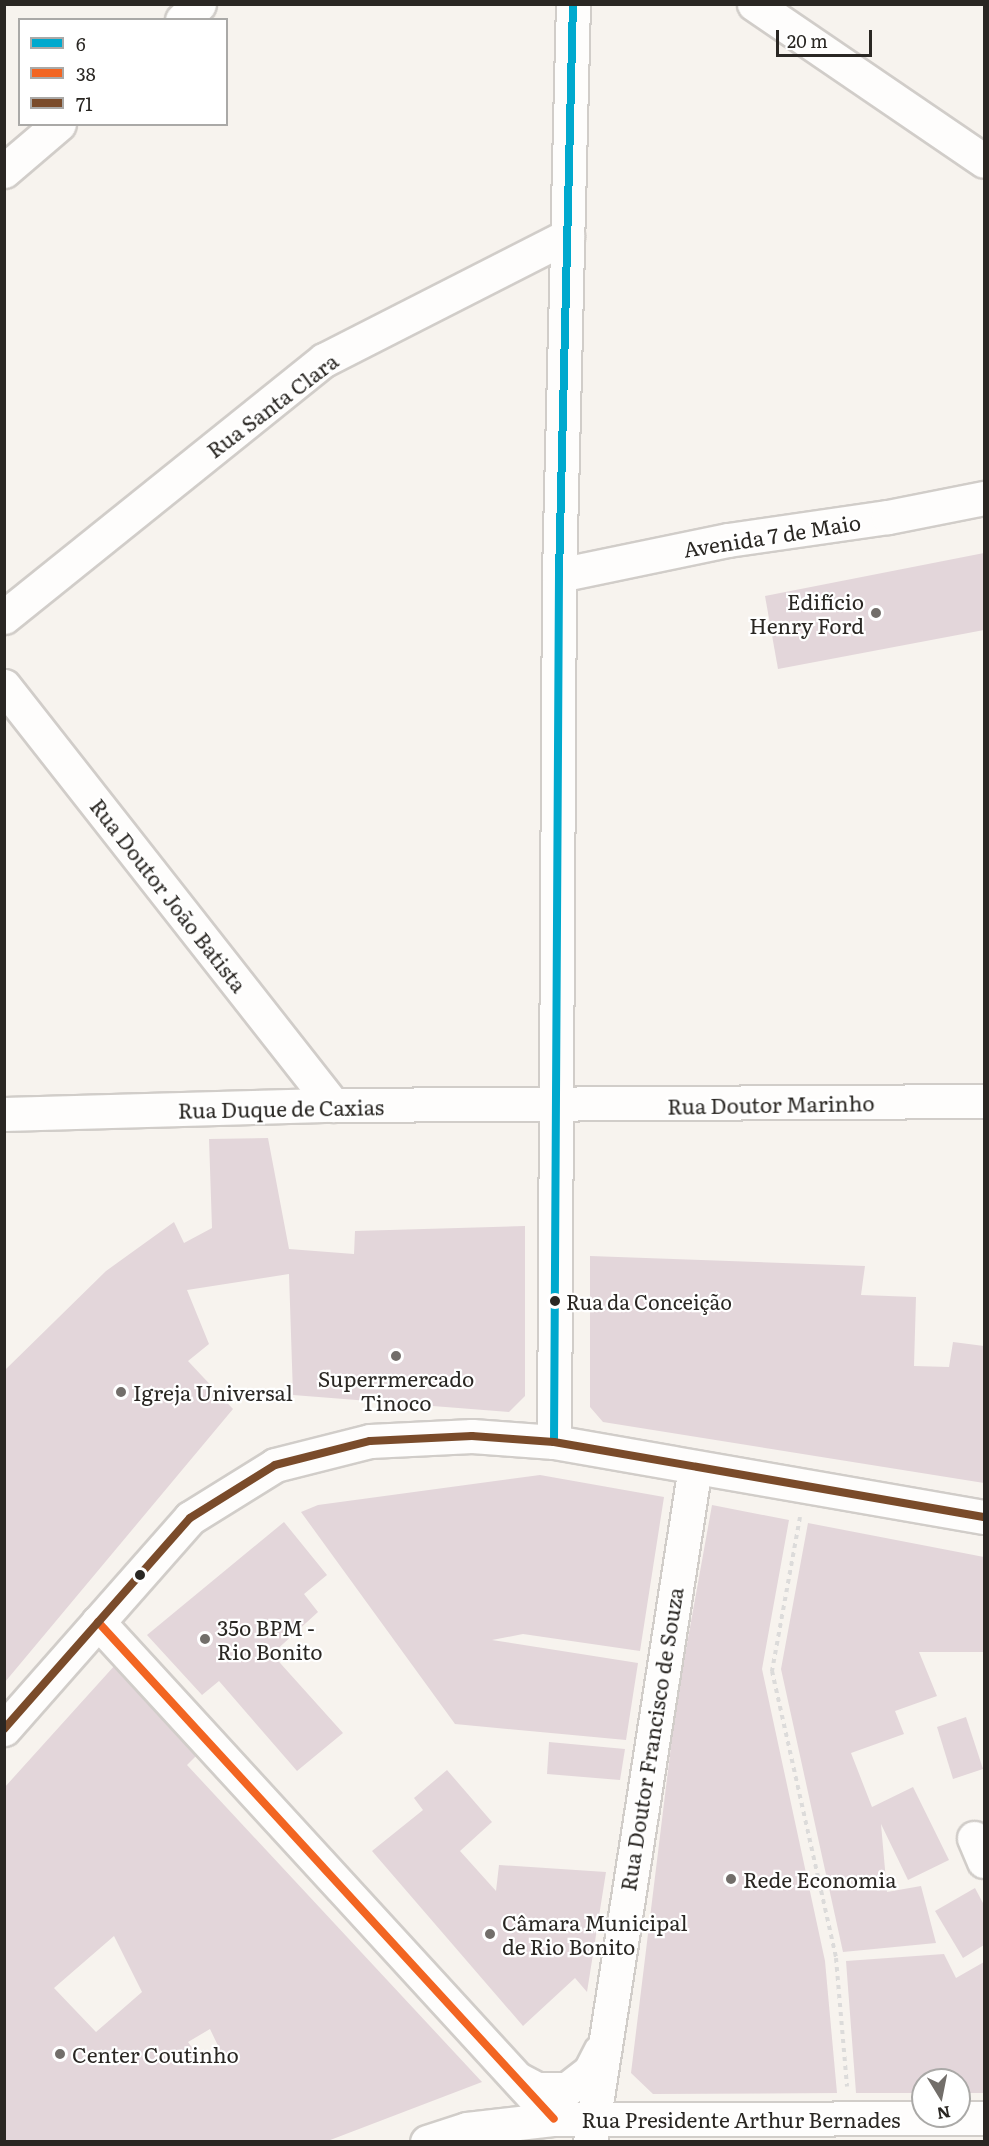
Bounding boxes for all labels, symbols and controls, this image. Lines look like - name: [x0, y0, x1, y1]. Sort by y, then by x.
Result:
- legend: [18, 18, 228, 126]
- scale bar: [779, 18, 875, 56]
- text: 20 m: [787, 27, 828, 54]
- text: 6: [76, 30, 86, 57]
- text: 38: [76, 60, 96, 87]
- text: 71: [76, 90, 92, 117]
- street label: Rua Santa Clara: [202, 348, 342, 462]
- street label: Avenida 7 de Maio: [682, 509, 862, 561]
- place label: Edifício Henry Ford: [749, 588, 864, 638]
- marker: Edifício Henry Ford: [869, 606, 883, 620]
- street label: Rua Doutor João Batista: [86, 793, 252, 997]
- street label: Rua Doutor Marinho: [667, 1090, 875, 1118]
- street label: Rua Duque de Caxias: [178, 1094, 384, 1122]
- place label: Rua da Conceição: [566, 1289, 732, 1313]
- marker: Rua da Conceição: [549, 1295, 561, 1307]
- marker: Superrmercado Tinoco: [389, 1349, 403, 1363]
- place label: Superrmercado Tinoco: [318, 1365, 474, 1415]
- place label: Igreja Universal: [133, 1379, 293, 1405]
- marker: Igreja Universal: [114, 1385, 128, 1399]
- unlabelled marker: [134, 1569, 146, 1581]
- street label: Rua Doutor Francisco de Souza: [615, 1585, 687, 1893]
- place label: 35o BPM - Rio Bonito: [217, 1614, 323, 1664]
- marker: 35o BPM - Rio Bonito: [198, 1632, 212, 1646]
- place label: Rede Economia: [743, 1866, 897, 1892]
- marker: Rede Economia: [724, 1872, 738, 1886]
- place label: Câmara Municipal de Rio Bonito: [502, 1909, 688, 1959]
- marker: Câmara Municipal de Rio Bonito: [483, 1927, 497, 1941]
- place label: Center Coutinho: [72, 2041, 239, 2067]
- marker: Center Coutinho: [53, 2047, 67, 2061]
- north arrow: [911, 2068, 971, 2128]
- text: N: [935, 2101, 952, 2127]
- street label: Rua Presidente Arthur Bernades: [581, 2106, 901, 2132]

